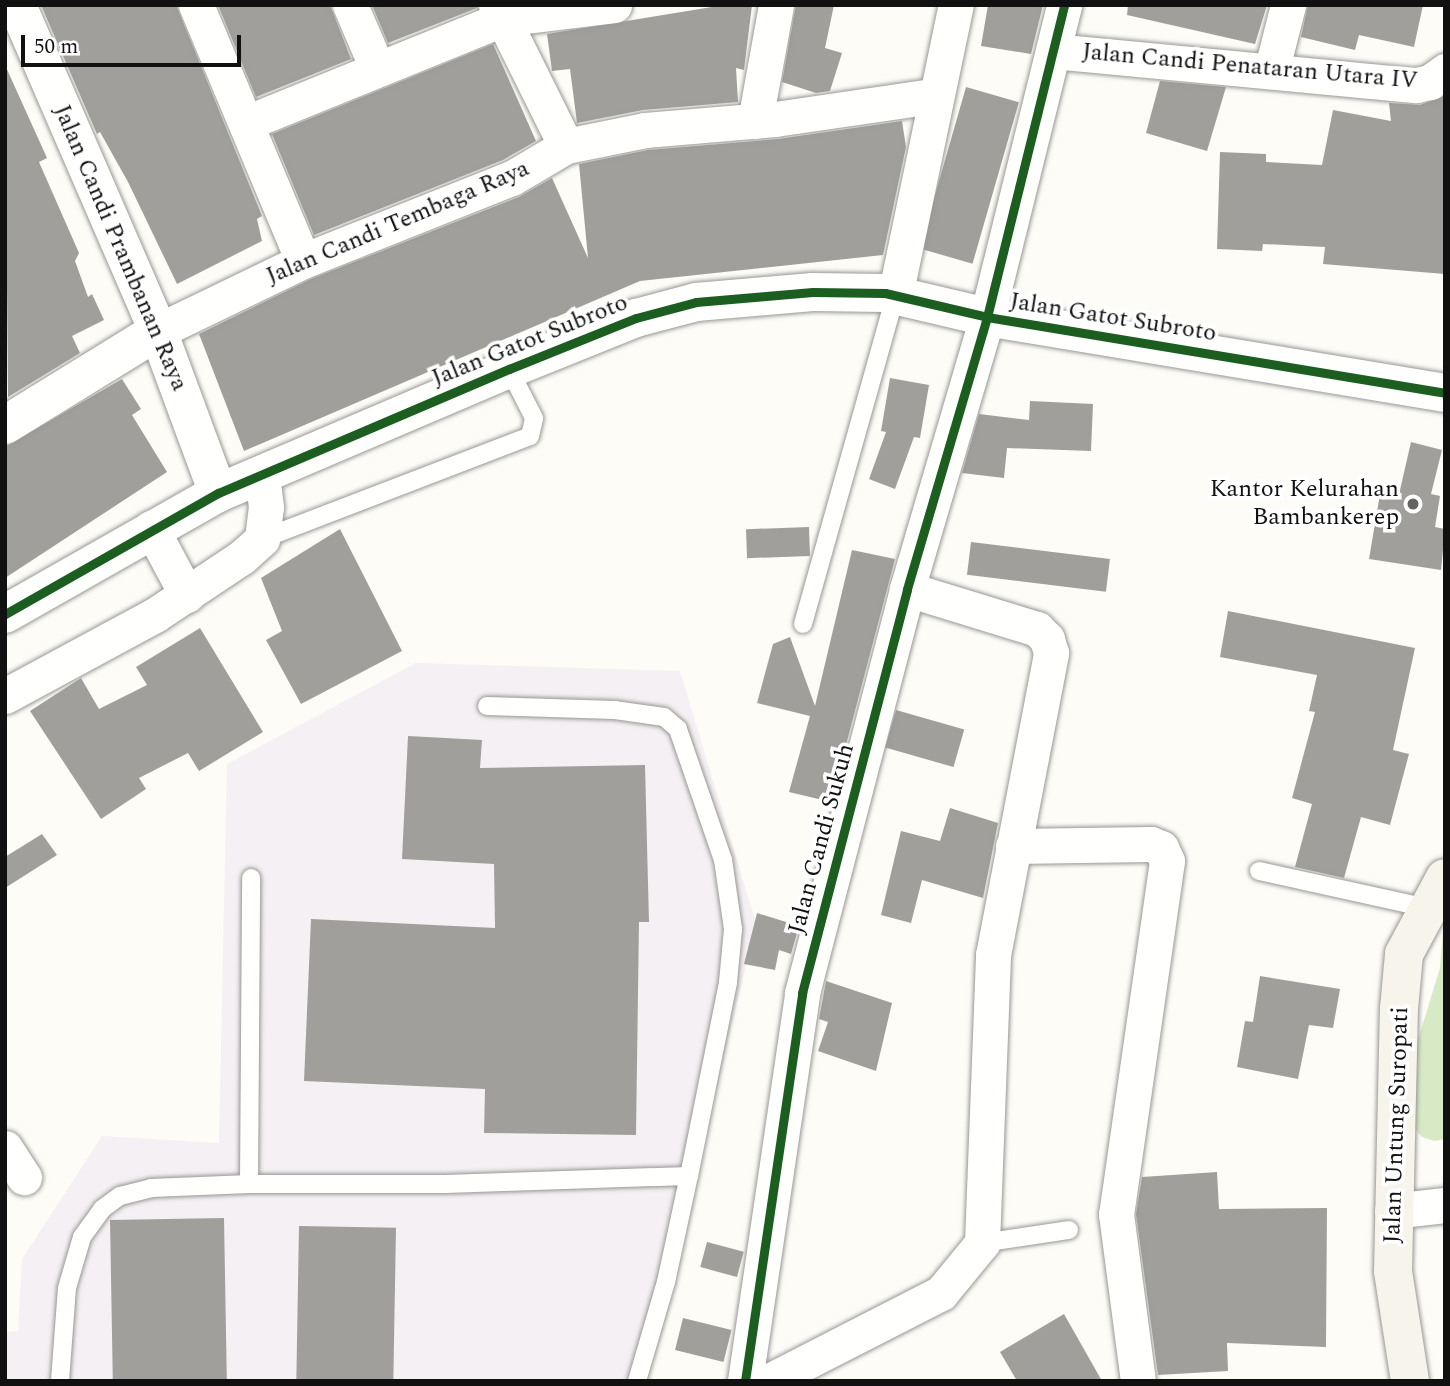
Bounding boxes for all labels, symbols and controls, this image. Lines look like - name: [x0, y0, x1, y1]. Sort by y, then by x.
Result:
- scale bar: [24, 21, 245, 65]
- text: 50 m: [34, 31, 78, 63]
- street label: Jalan Candi Penataran Utara IV: [1081, 38, 1419, 96]
- street label: Jalan Candi Prambanan Raya: [47, 101, 193, 395]
- street label: Jalan Candi Tembaga Raya: [262, 154, 534, 292]
- street label: Jalan Gatot Subroto: [1008, 287, 1218, 349]
- street label: Jalan Gatot Subroto: [428, 289, 632, 393]
- place label: Kantor Kelurahan Bambankerep: [1210, 476, 1399, 532]
- marker: Kantor Kelurahan Bambankerep: [1405, 496, 1421, 512]
- street label: Jalan Candi Sukuh: [783, 741, 861, 937]
- street label: Jalan Untung Suropati: [1378, 1006, 1416, 1244]

